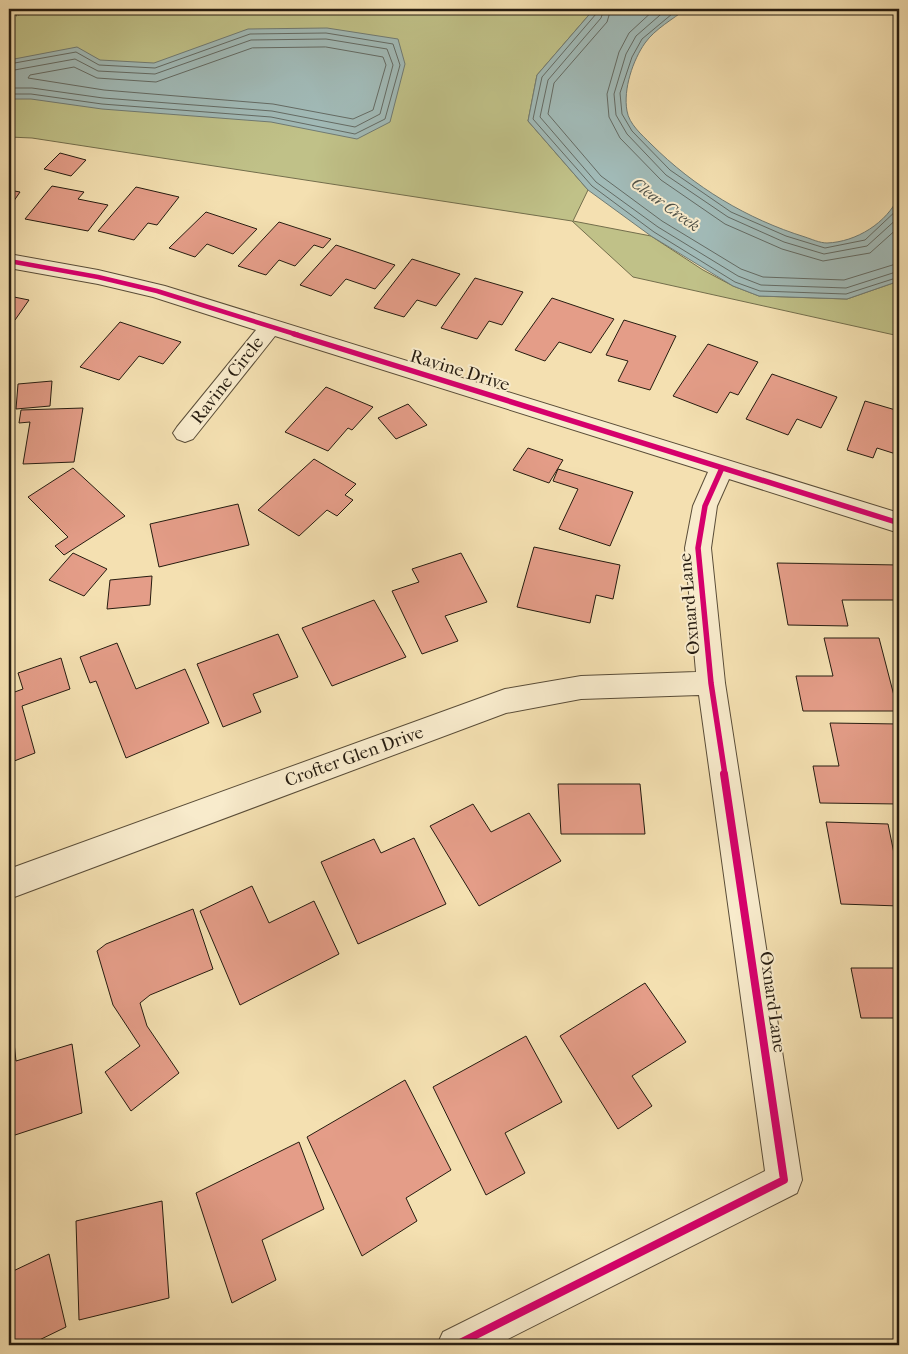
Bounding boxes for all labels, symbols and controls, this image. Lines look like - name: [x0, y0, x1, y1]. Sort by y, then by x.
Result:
- water label: Clear Creek: [628, 173, 703, 235]
- street label: Ravine Circle: [187, 332, 268, 428]
- street label: Ravine Drive: [408, 345, 512, 396]
- street label: Oxnard Lane: [675, 552, 704, 656]
- street label: Crofter Glen Drive: [282, 722, 427, 791]
- street label: Oxnard Lane: [755, 950, 790, 1054]

